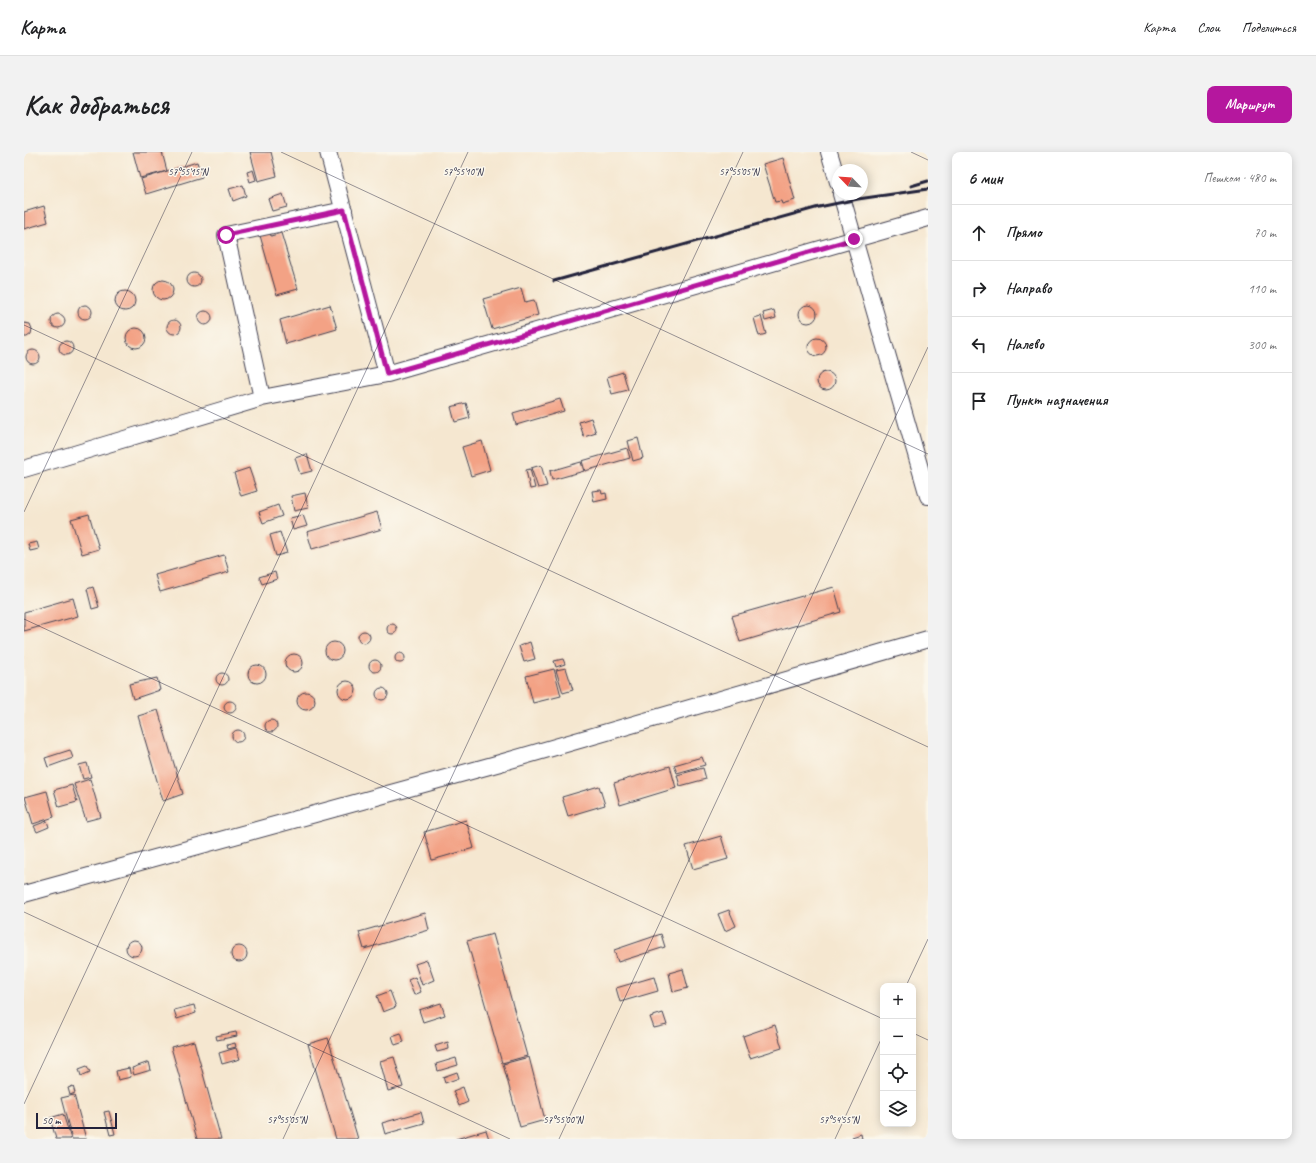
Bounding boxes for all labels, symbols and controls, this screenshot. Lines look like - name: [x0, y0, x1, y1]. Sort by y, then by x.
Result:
- text: Карта: [20, 16, 65, 40]
- text: Карта: [1143, 19, 1175, 36]
- text: Слои: [1197, 19, 1220, 36]
- text: Поделиться: [1242, 19, 1296, 36]
- button: Маршрут: [1207, 86, 1292, 123]
- text: Как добраться: [24, 87, 169, 122]
- north arrow: [832, 164, 868, 200]
- text: 57°55'15"N: [168, 165, 210, 178]
- text: 57°55'10"N: [443, 165, 485, 178]
- text: 57°55'05"N: [719, 165, 761, 178]
- text: 6 мин: [968, 168, 1003, 189]
- text: Пешком · 480 m: [1203, 170, 1276, 186]
- icon: ahead: [968, 222, 990, 244]
- text: Прямо: [1006, 223, 1042, 242]
- text: 70 m: [1254, 225, 1276, 241]
- route start: [217, 226, 235, 244]
- route end: [845, 230, 863, 248]
- icon: right: [968, 278, 990, 300]
- text: Направо: [1006, 279, 1052, 298]
- text: 110 m: [1248, 281, 1276, 297]
- icon: left: [968, 334, 990, 356]
- text: Налево: [1006, 335, 1044, 354]
- text: 300 m: [1248, 337, 1276, 353]
- icon: arrive: [968, 390, 990, 412]
- text: Пункт назначения: [1006, 391, 1108, 410]
- map controls: [880, 983, 916, 1127]
- button: +: [880, 983, 916, 1019]
- button: −: [880, 1019, 916, 1055]
- button: locate: [880, 1055, 916, 1091]
- button: layers: [880, 1091, 916, 1127]
- scale bar: [36, 1111, 117, 1130]
- text: 50 m: [42, 1113, 61, 1127]
- text: 57°55'05"N: [267, 1113, 309, 1126]
- text: 57°55'00"N: [543, 1113, 585, 1126]
- text: 57°54'55"N: [819, 1113, 861, 1126]

